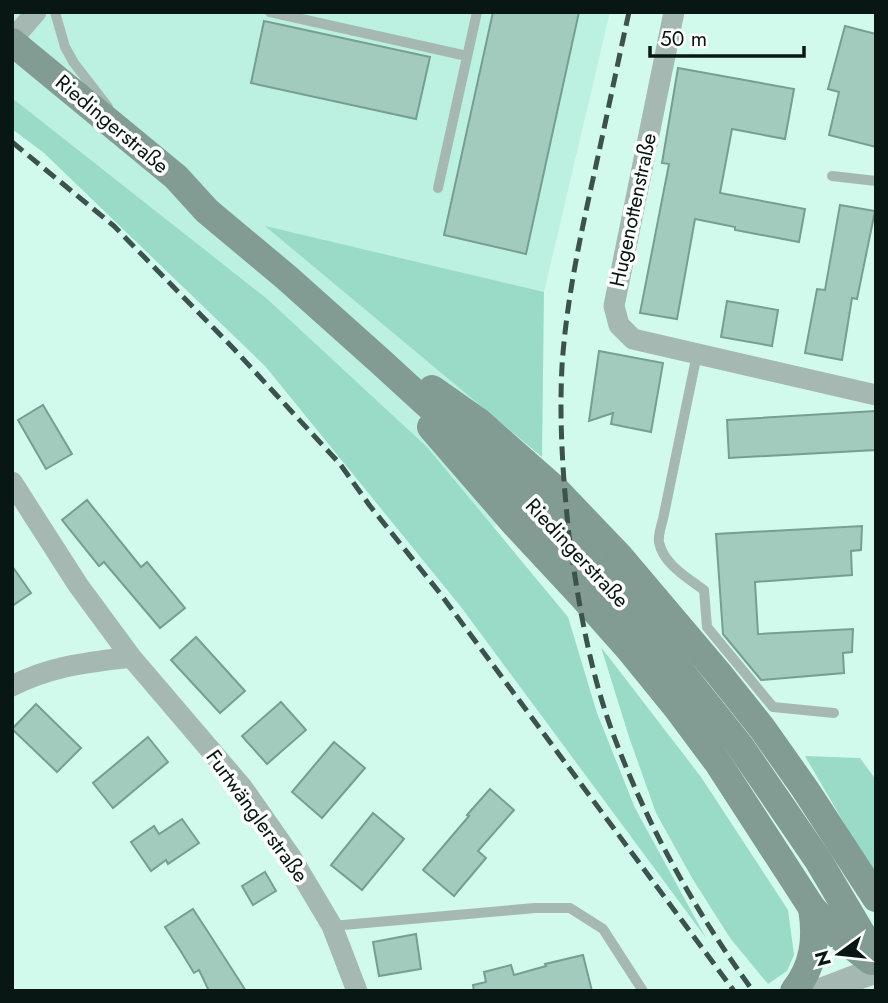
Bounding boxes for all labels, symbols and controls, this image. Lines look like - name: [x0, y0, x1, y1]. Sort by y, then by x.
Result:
- scale bar: [650, 14, 804, 58]
- text: 50 m: [660, 24, 707, 54]
- street label: Riedingerstraße: [49, 68, 175, 181]
- street label: Hugenottenstraße: [602, 130, 664, 290]
- street label: Riedingerstraße: [518, 492, 636, 615]
- street label: Furtwänglerstraße: [199, 744, 315, 889]
- north arrow: [804, 919, 874, 989]
- text: N: [808, 947, 838, 969]

